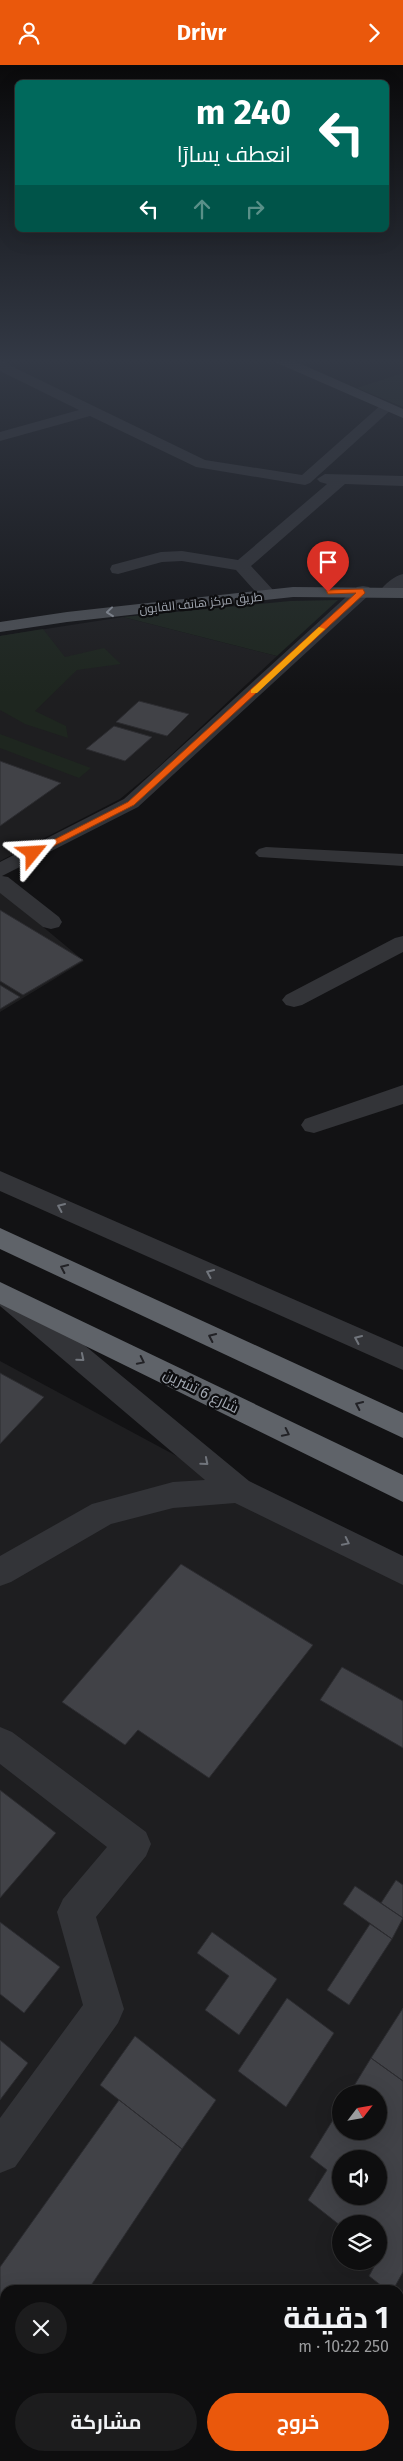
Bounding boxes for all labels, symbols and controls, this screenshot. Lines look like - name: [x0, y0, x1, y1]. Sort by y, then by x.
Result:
- icon: person: [15, 19, 43, 47]
- text: Drivr: [177, 19, 226, 46]
- icon: forward: [360, 19, 388, 47]
- text: 240 m: [196, 91, 291, 133]
- icon: left: [309, 100, 374, 165]
- text: انعطف يسارًا: [177, 141, 291, 168]
- icon: left: [135, 195, 163, 223]
- icon: ahead: [188, 195, 216, 223]
- icon: right: [241, 195, 269, 223]
- pin: [307, 541, 349, 592]
- icon: arrive: [314, 548, 342, 576]
- street label: طريق مركز هاتف القابون: [139, 590, 264, 616]
- one-way arrow: [106, 606, 114, 617]
- position arrow: [6, 826, 58, 878]
- one-way arrow: [57, 1203, 66, 1214]
- one-way arrow: [60, 1264, 69, 1274]
- one-way arrow: [206, 1269, 215, 1280]
- one-way arrow: [208, 1333, 217, 1343]
- one-way arrow: [354, 1335, 363, 1346]
- one-way arrow: [75, 1352, 84, 1361]
- one-way arrow: [135, 1355, 144, 1365]
- street label: شارع 6 تشرين: [159, 1365, 242, 1419]
- one-way arrow: [355, 1401, 364, 1412]
- one-way arrow: [281, 1427, 290, 1437]
- one-way arrow: [200, 1457, 209, 1466]
- one-way arrow: [340, 1536, 349, 1546]
- north arrow: [332, 2085, 388, 2140]
- map controls: [332, 2085, 387, 2270]
- button: sound: [332, 2150, 387, 2205]
- button: layers: [332, 2215, 387, 2270]
- text: 1 دقيقة: [283, 2300, 389, 2336]
- button: close: [15, 2302, 67, 2354]
- text: 250 m · 10:22: [298, 2337, 389, 2356]
- button: مشاركة: [15, 2393, 197, 2451]
- button: خروج: [207, 2393, 389, 2451]

